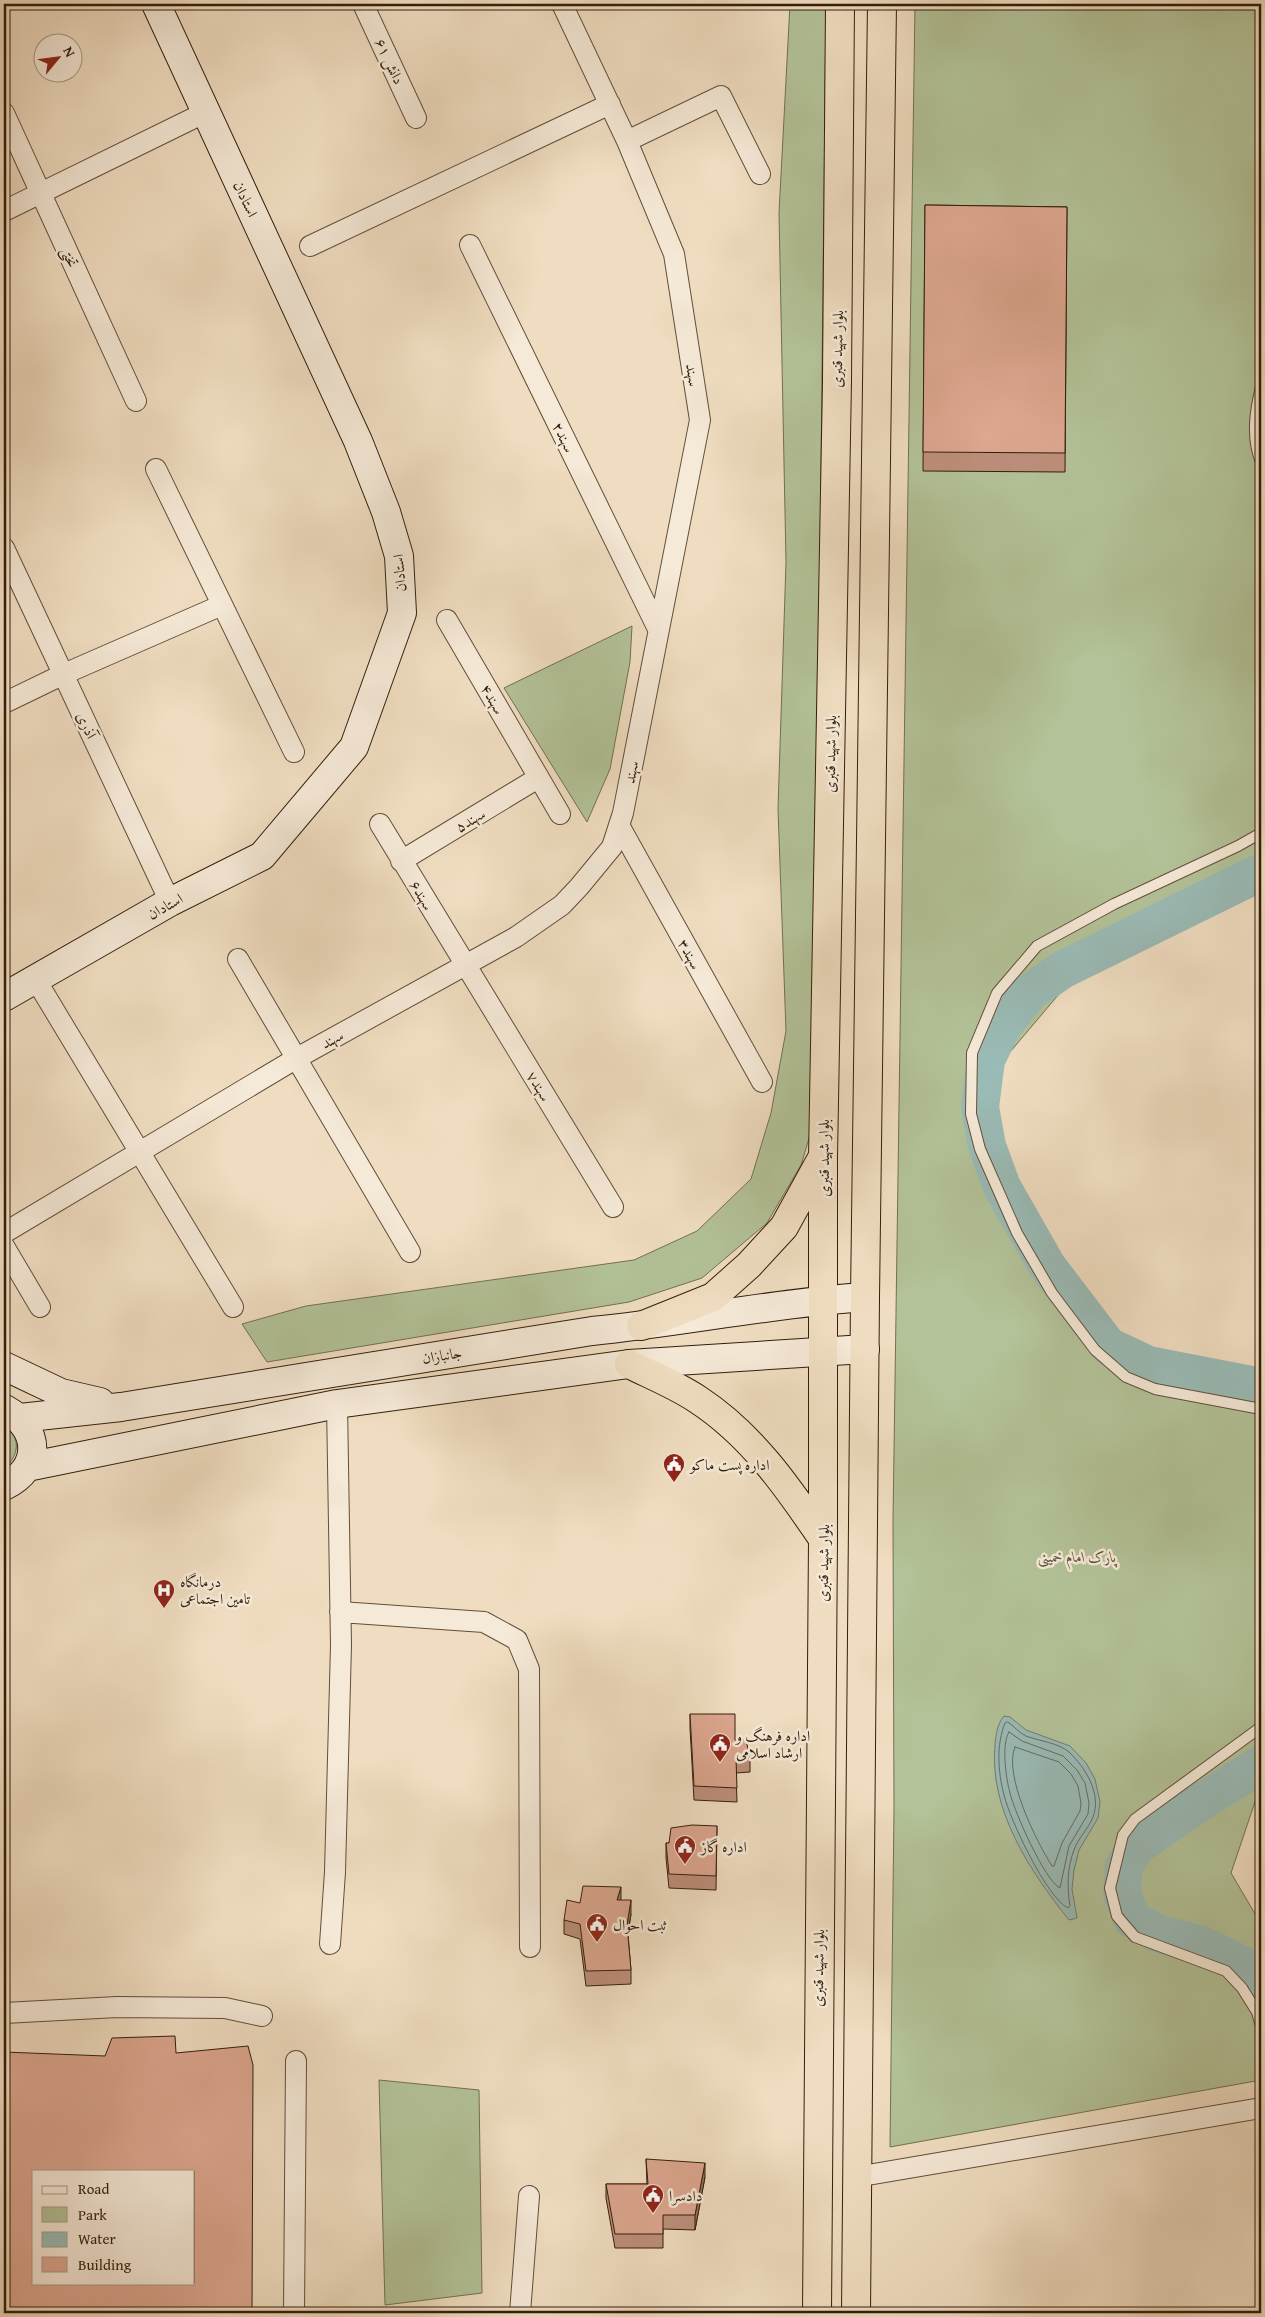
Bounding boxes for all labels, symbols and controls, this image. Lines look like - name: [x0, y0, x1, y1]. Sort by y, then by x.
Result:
- north arrow: [32, 32, 82, 82]
- street label: دانش ۶۱: [370, 35, 410, 87]
- text: N: [58, 43, 81, 61]
- street label: استادان: [229, 178, 263, 220]
- street label: تختی: [55, 243, 84, 271]
- street label: بلوار شهید قنبری: [826, 310, 848, 388]
- street label: سهند: [681, 362, 705, 388]
- street label: سهند۲: [548, 418, 580, 456]
- street label: استادان: [387, 553, 411, 593]
- street label: سهند۴: [476, 680, 510, 718]
- street label: آذری: [72, 708, 103, 743]
- street label: بلوار شهید قنبری: [819, 715, 841, 793]
- street label: سهند: [619, 759, 643, 785]
- street label: سهند۵: [451, 803, 489, 837]
- street label: سهند۶: [405, 876, 439, 914]
- street label: استادان: [144, 888, 186, 924]
- street label: سهند۳: [673, 935, 707, 973]
- street label: سهند: [317, 1024, 347, 1054]
- street label: سهند۷: [522, 1067, 556, 1105]
- street label: بلوار شهید قنبری: [813, 1119, 834, 1197]
- street label: جانبازان: [420, 1341, 464, 1369]
- public building icon: اداره پست ماکو: [662, 1452, 686, 1483]
- place label: اداره پست ماکو: [688, 1454, 770, 1475]
- street label: بلوار شهید قنبری: [812, 1524, 834, 1602]
- park label: پارک امام خمینی: [1038, 1546, 1118, 1570]
- place label: درمانگاه تامین اجتماعی: [180, 1571, 250, 1609]
- hospital icon: درمانگاه تامین اجتماعی: [152, 1578, 176, 1609]
- place label: اداره فرهنگ و ارشاد اسلامی: [734, 1725, 810, 1763]
- public building icon: اداره فرهنگ و ارشاد اسلامی: [708, 1732, 732, 1763]
- public building icon: اداره گاز: [673, 1834, 697, 1865]
- place label: اداره گاز: [699, 1836, 747, 1857]
- public building icon: ثبت احوال: [585, 1912, 609, 1943]
- place label: ثبت احوال: [613, 1914, 667, 1935]
- street label: بلوار شهید قنبری: [807, 1929, 829, 2007]
- legend: [32, 2170, 195, 2284]
- text: Road: [78, 2178, 109, 2199]
- public building icon: دادسرا: [641, 2183, 665, 2214]
- place label: دادسرا: [669, 2185, 702, 2206]
- text: Park: [78, 2204, 107, 2225]
- text: Water: [78, 2228, 116, 2249]
- text: Building: [78, 2254, 132, 2275]

